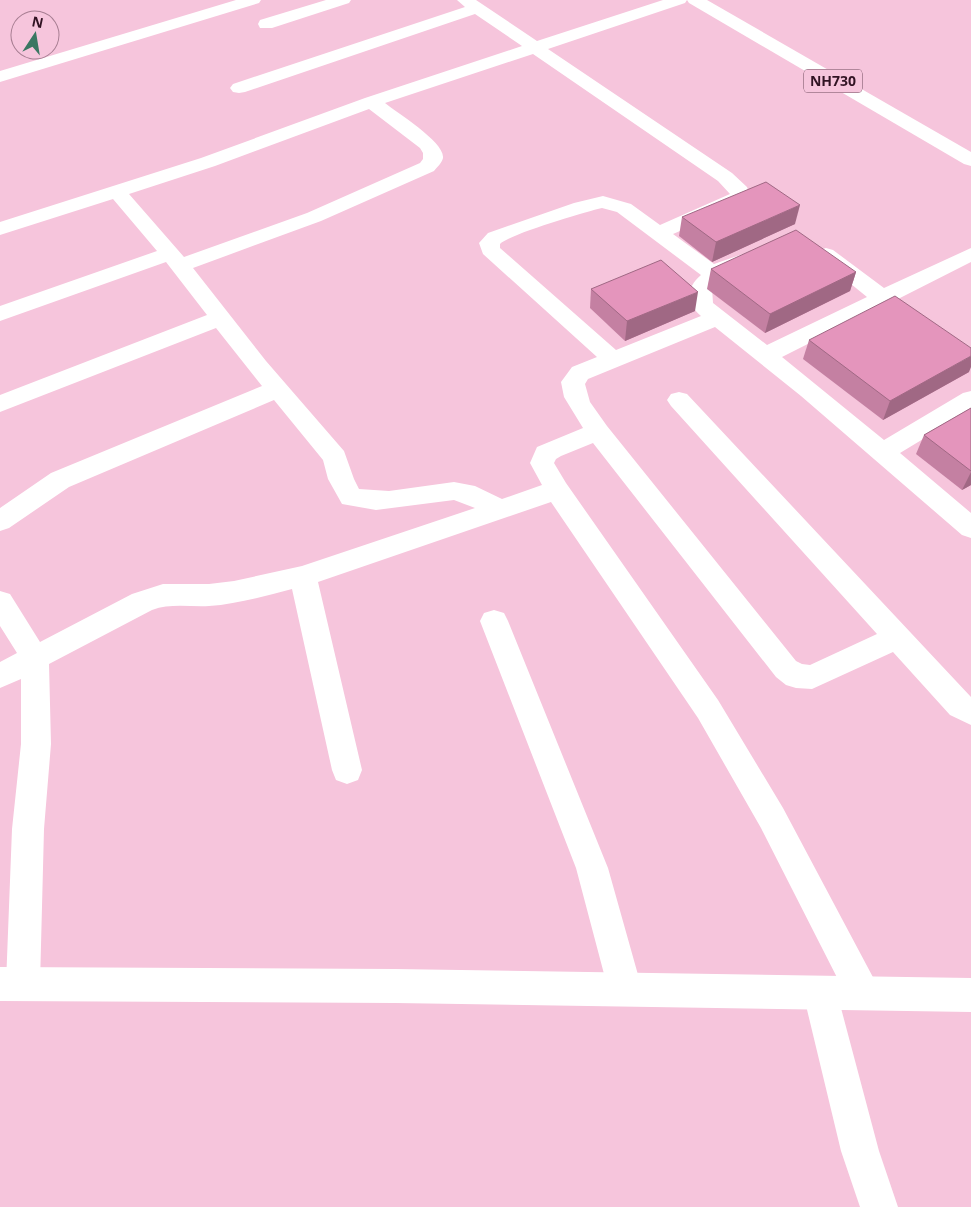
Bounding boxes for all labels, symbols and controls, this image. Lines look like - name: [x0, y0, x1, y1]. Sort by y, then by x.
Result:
- north arrow: [10, 10, 60, 60]
- text: N: [30, 11, 45, 32]
- road number: NH730: [804, 70, 862, 92]

